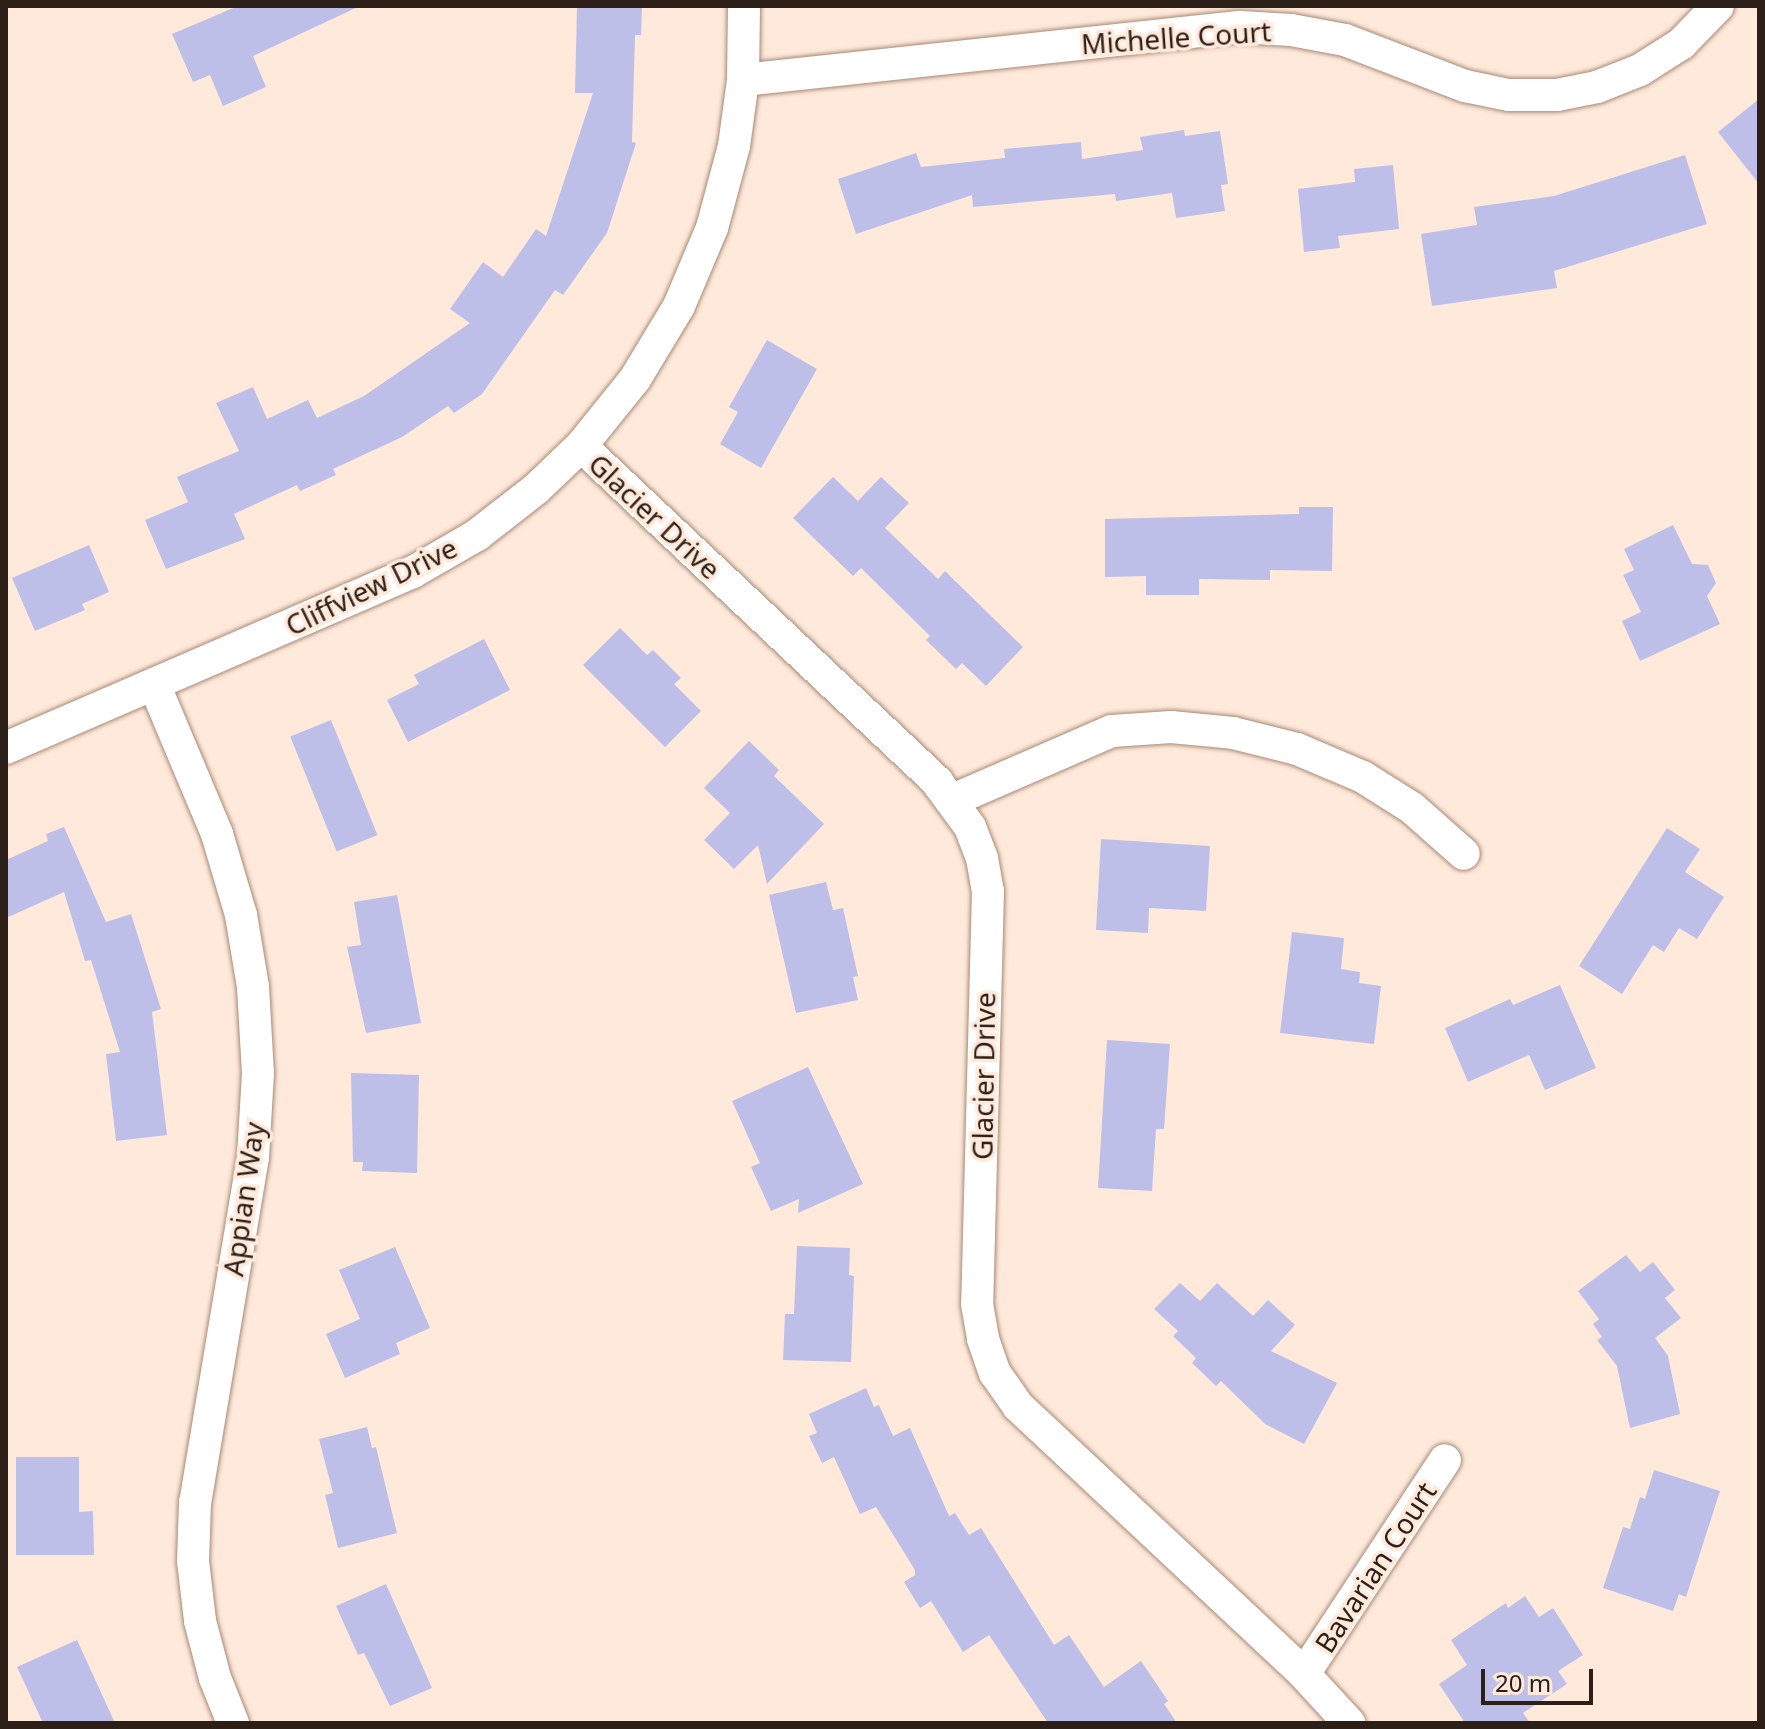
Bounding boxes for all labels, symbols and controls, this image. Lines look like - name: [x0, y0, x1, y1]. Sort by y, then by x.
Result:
- street label: Michelle Court: [1080, 14, 1272, 60]
- street label: Glacier Drive: [582, 446, 728, 586]
- street label: Cliffview Drive: [280, 530, 462, 642]
- street label: Glacier Drive: [965, 992, 1001, 1160]
- street label: Appian Way: [216, 1120, 270, 1278]
- street label: Bavarian Court: [1307, 1475, 1443, 1659]
- scale bar: [1485, 1653, 1597, 1703]
- text: 20 m: [1495, 1666, 1551, 1699]

